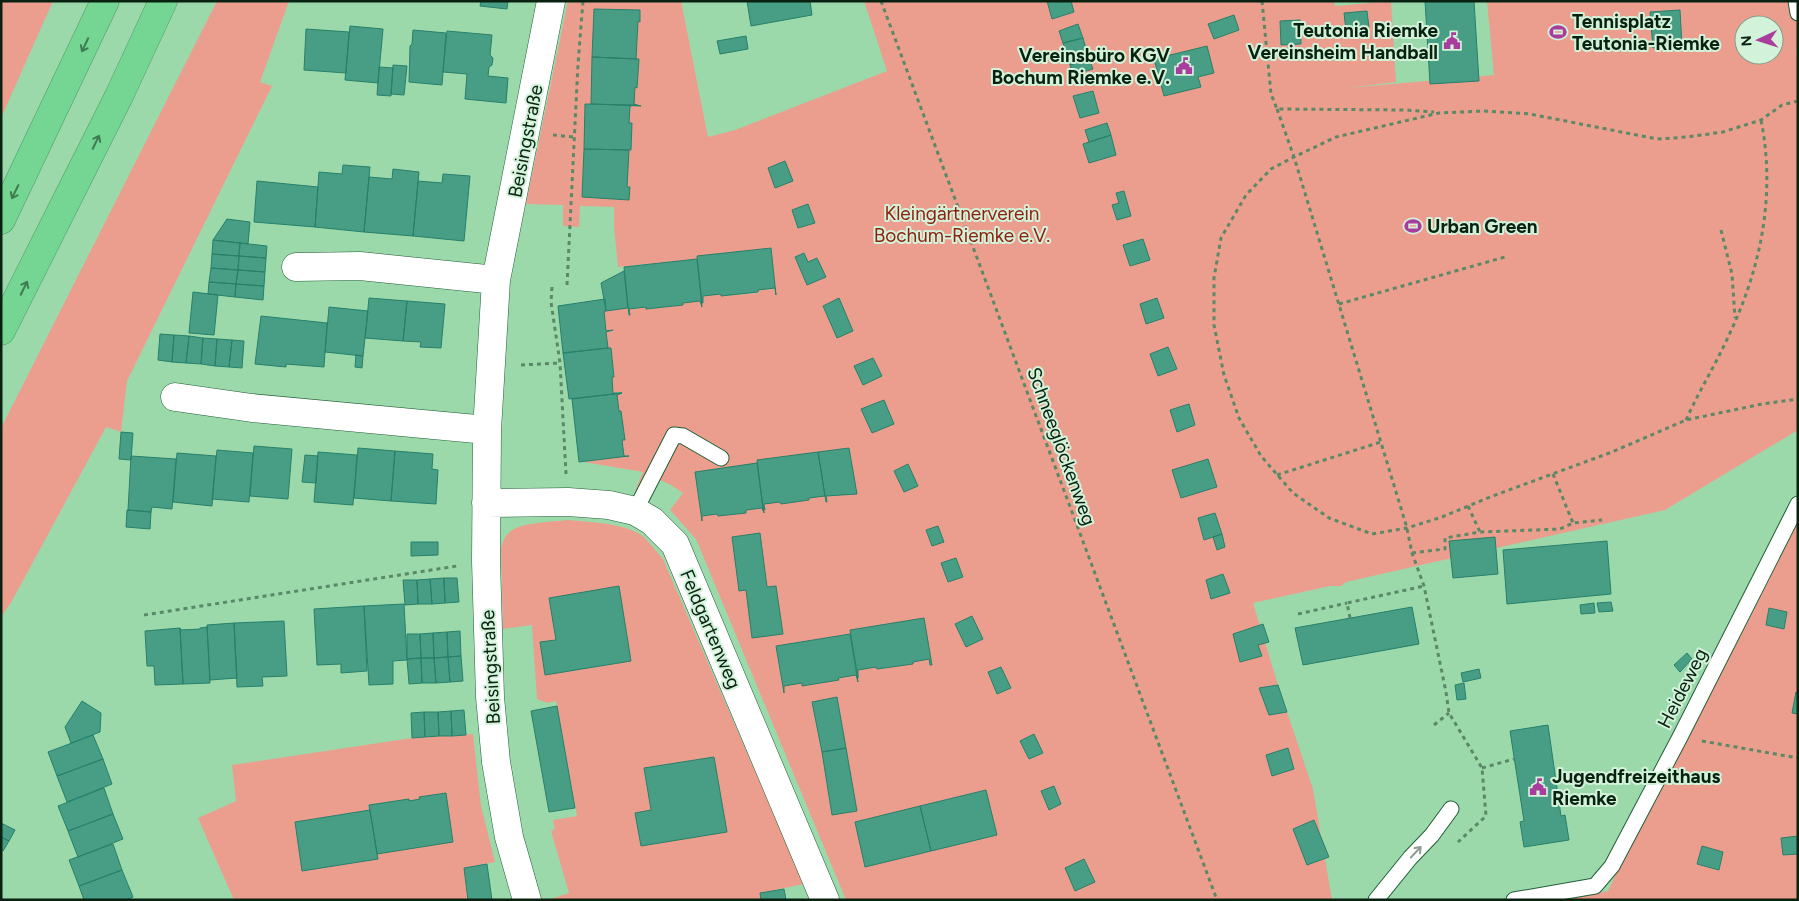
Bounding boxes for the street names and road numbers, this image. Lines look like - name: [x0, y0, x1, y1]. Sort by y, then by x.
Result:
- street label: Beisingstraße: [503, 83, 548, 200]
- street label: Schneeglöckenweg: [1022, 364, 1101, 528]
- street label: Feldgartenweg: [675, 566, 746, 692]
- street label: Beisingstraße: [476, 609, 505, 725]
- street label: Heideweg: [1653, 644, 1712, 732]

